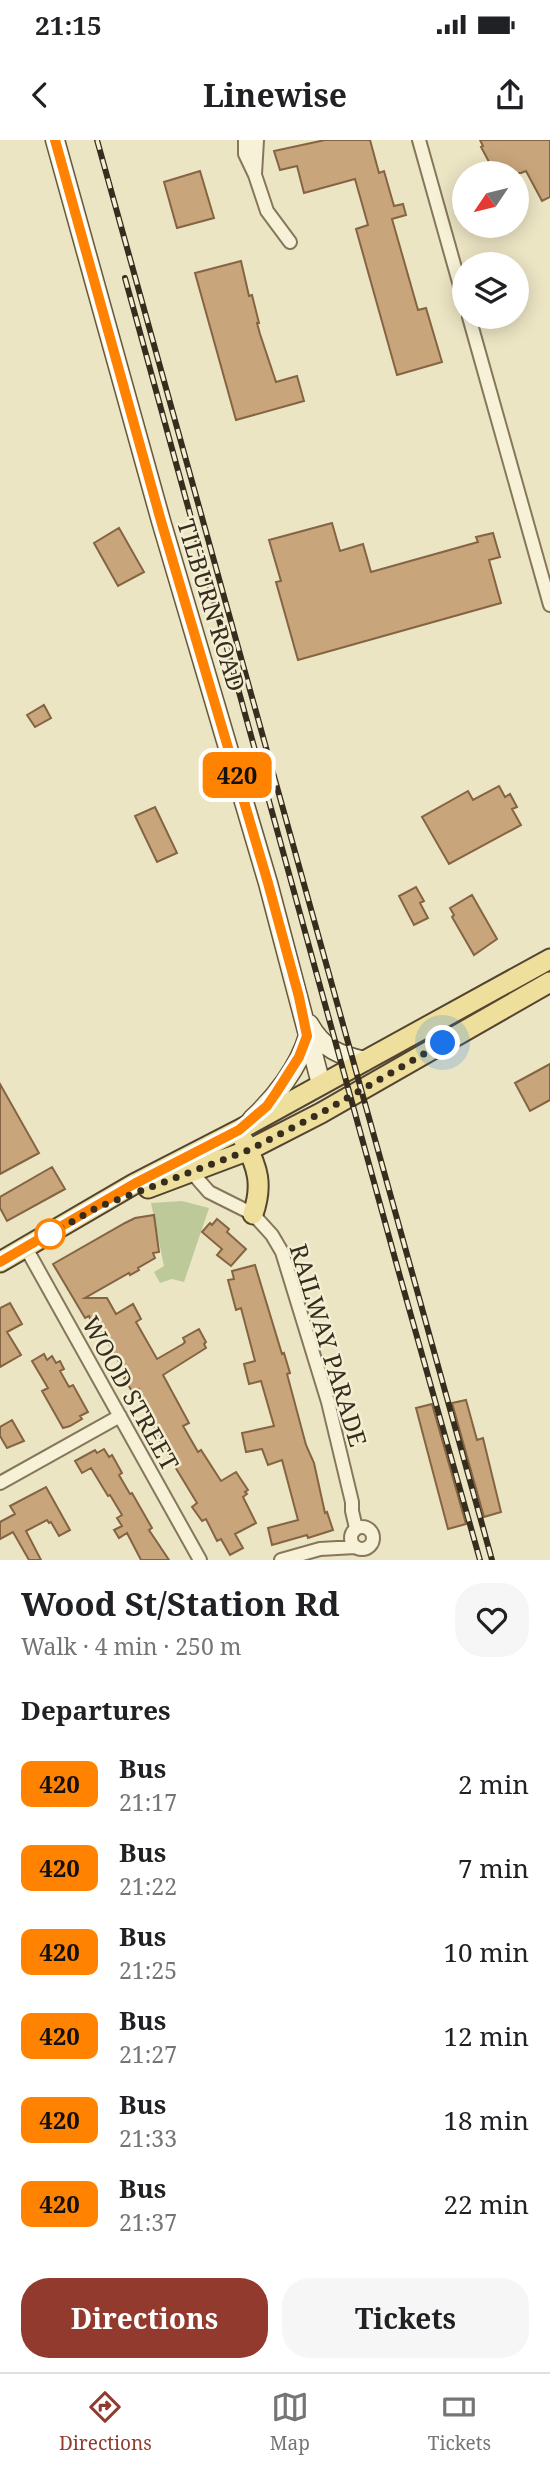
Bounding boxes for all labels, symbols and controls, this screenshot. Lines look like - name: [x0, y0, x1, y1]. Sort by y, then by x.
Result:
- text: 21:15: [35, 7, 102, 43]
- text: Linewise: [203, 73, 347, 116]
- icon: back: [21, 76, 59, 114]
- icon: share: [491, 76, 529, 114]
- north arrow: [452, 161, 528, 238]
- map controls: [452, 161, 529, 329]
- button: layers: [452, 252, 529, 329]
- street label: TILBURN ROAD: [170, 515, 254, 695]
- line badge: 420: [197, 752, 277, 798]
- text: 420: [217, 758, 257, 791]
- your location: [425, 1025, 460, 1060]
- unlabelled marker: [35, 1219, 65, 1249]
- street label: RAILWAY PARADE: [282, 1240, 376, 1450]
- street label: WOOD STREET: [75, 1310, 187, 1476]
- text: Wood St/Station Rd: [21, 1581, 340, 1626]
- button: heart: [455, 1583, 529, 1657]
- text: Walk · 4 min · 250 m: [21, 1630, 241, 1662]
- text: Departures: [21, 1692, 171, 1728]
- text: Bus: [119, 1750, 166, 1786]
- text: 2 min: [458, 1766, 529, 1802]
- text: 420: [39, 1767, 80, 1800]
- text: 21:17: [119, 1786, 177, 1818]
- text: Bus: [119, 1834, 166, 1870]
- text: 7 min: [458, 1850, 529, 1886]
- text: 420: [39, 1851, 80, 1884]
- text: 21:22: [119, 1870, 177, 1902]
- text: Bus: [119, 1918, 166, 1954]
- text: 10 min: [444, 1934, 529, 1970]
- text: 420: [39, 1935, 80, 1968]
- text: 21:25: [119, 1954, 177, 1986]
- text: Bus: [119, 2002, 166, 2038]
- text: 12 min: [444, 2018, 529, 2054]
- text: 420: [39, 2019, 80, 2052]
- text: 21:27: [119, 2038, 177, 2070]
- text: Bus: [119, 2086, 166, 2122]
- text: 18 min: [444, 2102, 529, 2138]
- text: 420: [39, 2103, 80, 2136]
- text: 21:33: [119, 2122, 177, 2154]
- text: Bus: [119, 2170, 166, 2206]
- text: 22 min: [444, 2186, 529, 2222]
- text: 420: [39, 2187, 80, 2220]
- text: 21:37: [119, 2206, 177, 2238]
- button: Directions: [21, 2278, 268, 2358]
- button: Tickets: [282, 2278, 529, 2358]
- tab: Directions: [59, 2388, 152, 2456]
- tab: Map: [270, 2388, 310, 2456]
- tab: Tickets: [428, 2388, 491, 2456]

